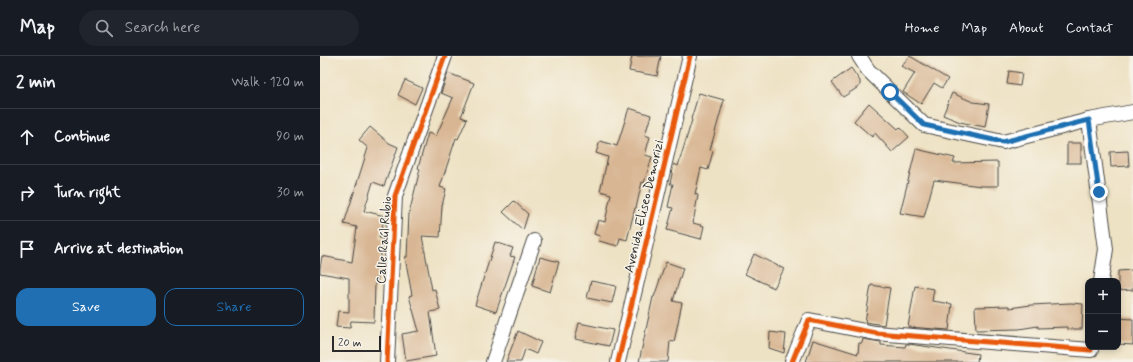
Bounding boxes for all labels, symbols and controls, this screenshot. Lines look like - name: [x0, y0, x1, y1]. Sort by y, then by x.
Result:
- search box: [79, 10, 359, 46]
- text: Map: [20, 15, 55, 40]
- icon: search: [93, 17, 115, 39]
- text: Search here: [125, 18, 200, 38]
- text: Home: [905, 19, 939, 37]
- text: Map: [961, 19, 987, 37]
- text: About: [1009, 19, 1044, 37]
- text: Contact: [1066, 19, 1113, 37]
- text: 2 min: [16, 71, 56, 93]
- text: Walk · 120 m: [232, 74, 304, 91]
- route start: [881, 83, 899, 101]
- icon: ahead: [16, 126, 38, 148]
- text: Continue: [54, 127, 110, 147]
- text: 90 m: [276, 128, 304, 145]
- street label: Avenida Eliseo Demorizi: [621, 138, 668, 274]
- icon: right: [16, 182, 38, 204]
- text: Turn right: [54, 183, 121, 203]
- route end: [1090, 183, 1108, 201]
- text: 30 m: [277, 184, 304, 201]
- street label: Calle Raúl Rubio: [373, 196, 396, 285]
- icon: arrive: [16, 238, 38, 260]
- text: Arrive at destination: [54, 239, 183, 259]
- map controls: [1085, 278, 1121, 350]
- button: +: [1085, 278, 1121, 314]
- button: Save: [16, 288, 156, 326]
- button: Share: [164, 288, 304, 326]
- button: −: [1085, 314, 1121, 350]
- scale bar: [332, 334, 381, 353]
- text: 20 m: [338, 336, 361, 350]

